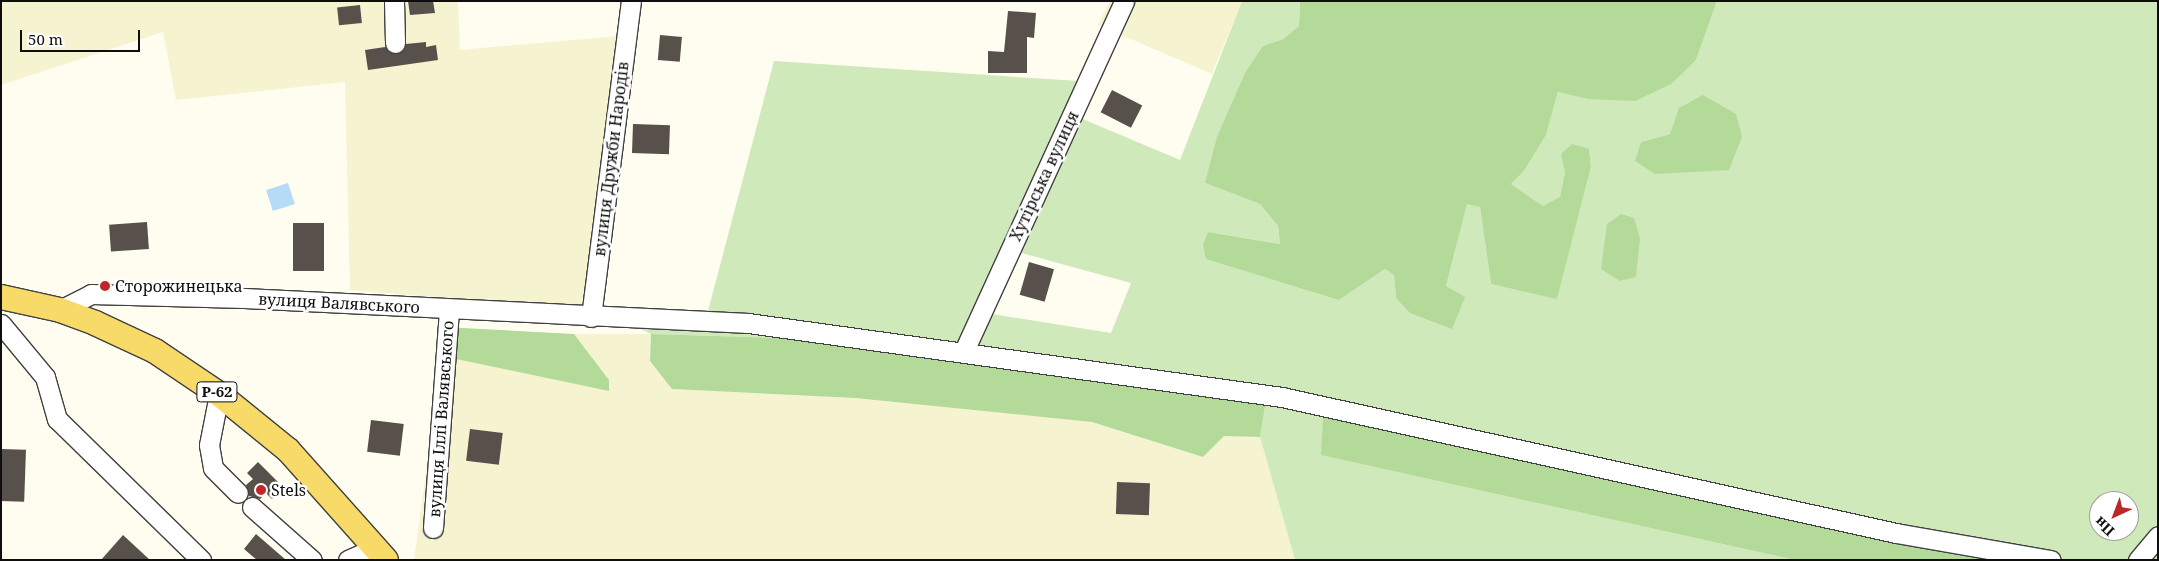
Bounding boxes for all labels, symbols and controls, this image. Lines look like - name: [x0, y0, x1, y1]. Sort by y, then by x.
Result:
- scale bar: [22, 20, 142, 52]
- text: 50 m: [28, 29, 63, 49]
- street label: вулиця Дружби Народів: [590, 60, 632, 258]
- street label: Хутірська вулиця: [1005, 108, 1083, 244]
- place label: Сторожинецька: [115, 276, 243, 296]
- marker: Сторожинецька: [99, 280, 111, 292]
- street label: вулиця Валявського: [258, 289, 420, 317]
- street label: вулиця Іллі Валявського: [425, 320, 457, 518]
- road number: Р-62: [196, 380, 238, 404]
- place label: Stels: [271, 480, 306, 500]
- marker: Stels: [255, 484, 267, 496]
- north arrow: [2089, 491, 2139, 541]
- text: Пн: [2090, 513, 2118, 541]

